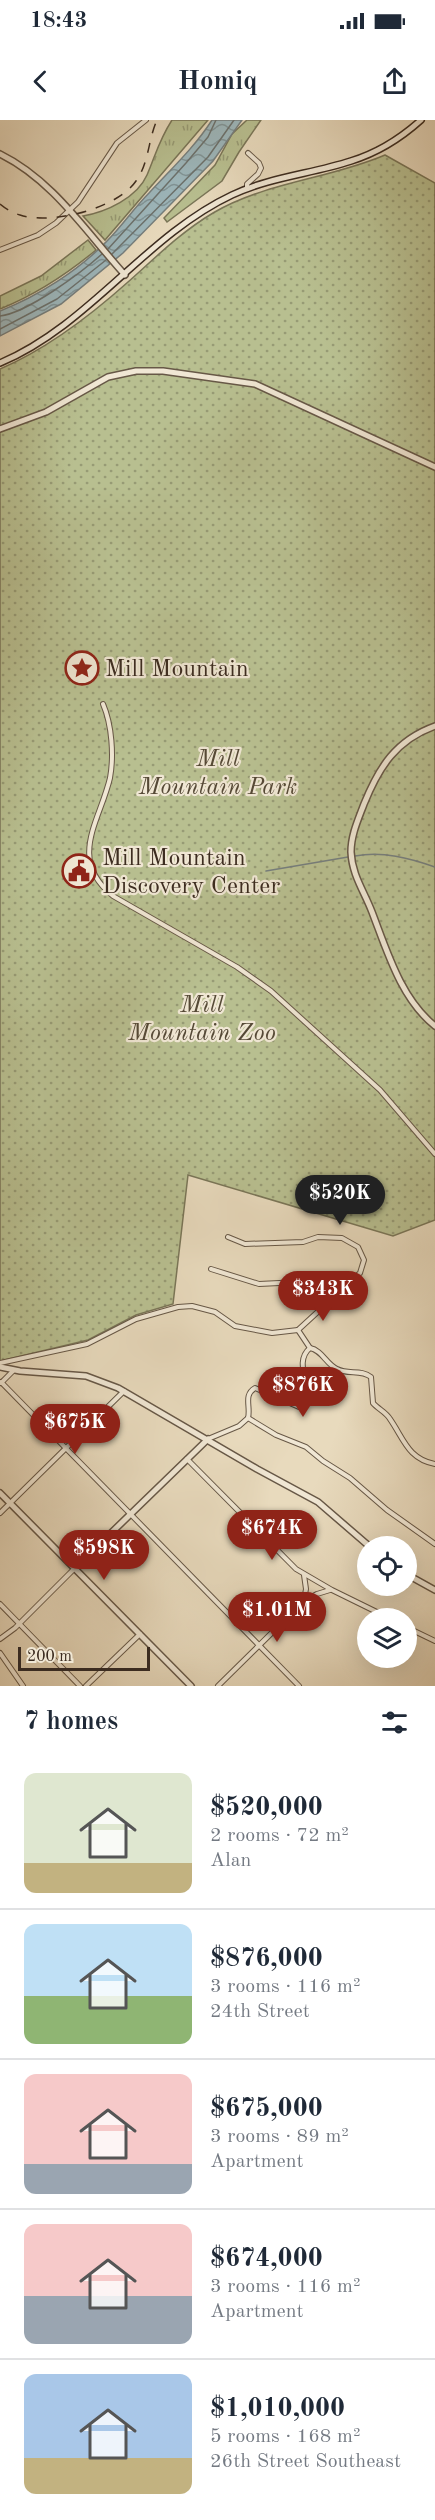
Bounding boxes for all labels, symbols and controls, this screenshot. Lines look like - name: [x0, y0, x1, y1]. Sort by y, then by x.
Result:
- text: 18:43: [30, 10, 87, 32]
- icon: back: [24, 65, 57, 98]
- icon: share: [378, 65, 411, 98]
- text: Homiq: [178, 68, 257, 95]
- place icon: Mill Mountain: [64, 650, 100, 686]
- place label: Mill Mountain: [105, 658, 249, 682]
- park label: Mill Mountain Park: [138, 748, 297, 800]
- place label: Mill Mountain Discovery Center: [102, 847, 280, 899]
- public building icon: Mill Mountain Discovery Center: [61, 853, 97, 889]
- park label: Mill Mountain Zoo: [127, 994, 276, 1046]
- pin: $520K: [298, 1175, 382, 1226]
- text: $520K: [309, 1184, 371, 1204]
- pin: $343K: [281, 1271, 365, 1322]
- text: $343K: [292, 1280, 354, 1300]
- pin: $876K: [261, 1367, 345, 1418]
- text: $876K: [272, 1376, 334, 1396]
- pin: $675K: [33, 1404, 117, 1455]
- text: $675K: [44, 1413, 106, 1433]
- pin: $674K: [230, 1510, 314, 1561]
- text: $674K: [241, 1519, 303, 1539]
- pin: $598K: [62, 1530, 146, 1581]
- map controls: [357, 1536, 417, 1668]
- button: locate: [357, 1536, 417, 1596]
- text: $598K: [73, 1539, 135, 1559]
- pin: $1.01M: [228, 1592, 326, 1643]
- text: $1.01M: [242, 1601, 312, 1621]
- button: layers: [357, 1608, 417, 1668]
- scale bar: [18, 1644, 150, 1672]
- text: 200 m: [27, 1649, 72, 1665]
- icon: filters: [378, 1706, 411, 1739]
- text: 7 homes: [24, 1709, 118, 1735]
- text: $520,000: [210, 1795, 323, 1821]
- icon: home: [72, 1797, 144, 1869]
- text: 2 rooms · 72 m²: [210, 1826, 349, 1846]
- text: Alan: [210, 1851, 251, 1871]
- text: $876,000: [210, 1946, 323, 1972]
- icon: home: [72, 1948, 144, 2020]
- text: 3 rooms · 116 m²: [210, 1977, 360, 1997]
- text: 24th Street: [210, 2002, 310, 2022]
- text: $675,000: [210, 2096, 323, 2122]
- icon: home: [72, 2098, 144, 2170]
- text: 3 rooms · 89 m²: [210, 2127, 349, 2147]
- text: Apartment: [210, 2152, 304, 2172]
- text: $674,000: [210, 2246, 323, 2272]
- icon: home: [72, 2248, 144, 2320]
- text: 3 rooms · 116 m²: [210, 2277, 360, 2297]
- text: Apartment: [210, 2302, 304, 2322]
- text: $1,010,000: [210, 2396, 345, 2422]
- icon: home: [72, 2398, 144, 2470]
- text: 5 rooms · 168 m²: [210, 2427, 360, 2447]
- text: 26th Street Southeast: [210, 2452, 401, 2472]

